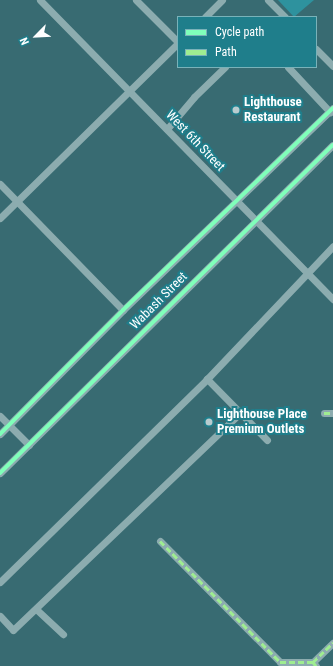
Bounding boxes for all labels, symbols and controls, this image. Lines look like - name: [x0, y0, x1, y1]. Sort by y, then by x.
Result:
- north arrow: [16, 16, 56, 56]
- legend: [177, 16, 317, 68]
- text: Cycle path: [215, 25, 264, 39]
- text: N: [17, 35, 32, 47]
- text: Path: [215, 45, 237, 59]
- place label: Lighthouse Restaurant: [244, 95, 302, 126]
- marker: Lighthouse Restaurant: [231, 105, 241, 115]
- street label: West 6th Street: [162, 107, 228, 175]
- street label: Wabash Street: [127, 269, 191, 333]
- place label: Lighthouse Place Premium Outlets: [217, 407, 307, 438]
- marker: Lighthouse Place Premium Outlets: [204, 417, 214, 427]

